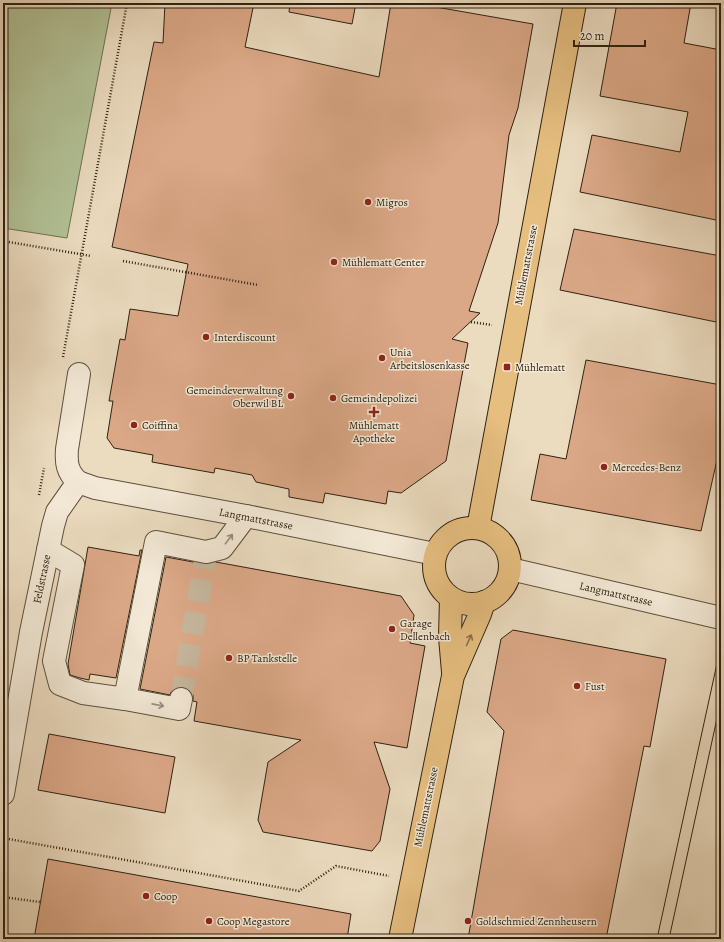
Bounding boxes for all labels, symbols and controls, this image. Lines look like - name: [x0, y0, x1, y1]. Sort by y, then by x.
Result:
- scale bar: [574, 22, 645, 48]
- text: 20 m: [580, 28, 604, 44]
- place label: Migros: [376, 195, 408, 210]
- marker: Migros: [363, 197, 373, 207]
- street label: Mühlemattstrasse: [511, 224, 541, 306]
- place label: Mühlematt Center: [342, 255, 425, 270]
- marker: Mühlematt Center: [329, 257, 339, 267]
- place label: Interdiscount: [214, 330, 276, 345]
- marker: Interdiscount: [201, 332, 211, 342]
- place label: Unia Arbeitslosenkasse: [389, 345, 470, 373]
- marker: Unia Arbeitslosenkasse: [377, 353, 387, 363]
- place label: Mühlematt: [515, 360, 565, 375]
- marker: Mühlematt: [502, 362, 512, 372]
- place label: Gemeindeverwaltung Oberwil BL: [186, 383, 283, 411]
- marker: Gemeindeverwaltung Oberwil BL: [286, 391, 296, 401]
- place label: Gemeindepolizei: [341, 391, 417, 406]
- marker: Gemeindepolizei: [328, 393, 338, 403]
- marker: Mühlematt Apotheke: [369, 407, 379, 417]
- place label: Coiffina: [142, 418, 179, 433]
- place label: Mühlematt Apotheke: [349, 418, 399, 446]
- marker: Coiffina: [129, 420, 139, 430]
- place label: Mercedes-Benz: [612, 460, 681, 475]
- marker: Mercedes-Benz: [599, 462, 609, 472]
- street label: Langmattstrasse: [218, 504, 294, 534]
- one-way arrow: [225, 534, 234, 545]
- street label: Feldstrasse: [29, 553, 55, 605]
- street label: Langmattstrasse: [578, 578, 654, 610]
- place label: Garage Dellenbach: [400, 616, 450, 644]
- marker: Garage Dellenbach: [387, 624, 397, 634]
- one-way arrow: [466, 634, 473, 646]
- place label: BP Tankstelle: [237, 651, 297, 666]
- marker: BP Tankstelle: [224, 653, 234, 663]
- place label: Fust: [585, 679, 605, 694]
- marker: Fust: [572, 681, 582, 691]
- one-way arrow: [151, 701, 164, 709]
- street label: Mühlemattstrasse: [410, 766, 442, 848]
- place label: Coop: [154, 889, 178, 904]
- marker: Coop: [141, 891, 151, 901]
- place label: Coop Megastore: [217, 914, 290, 929]
- place label: Goldschmied Zennheusern: [476, 914, 597, 929]
- marker: Coop Megastore: [204, 916, 214, 926]
- marker: Goldschmied Zennheusern: [463, 916, 473, 926]

